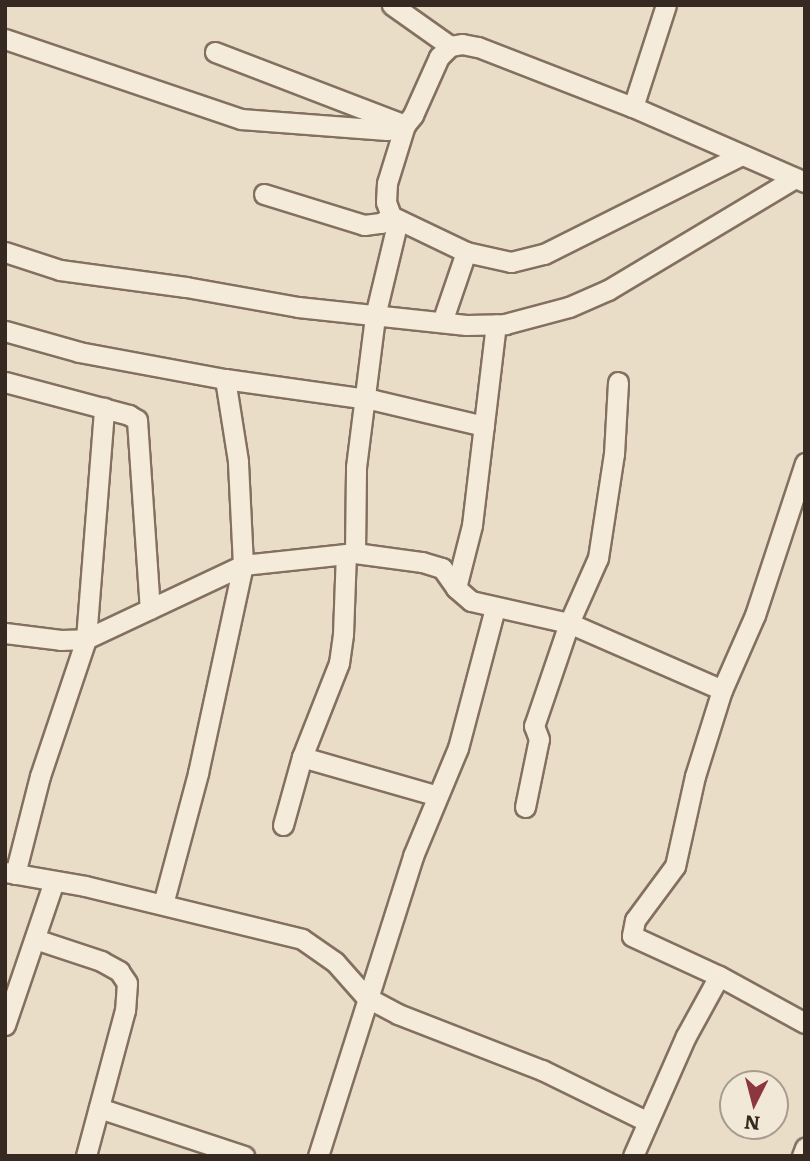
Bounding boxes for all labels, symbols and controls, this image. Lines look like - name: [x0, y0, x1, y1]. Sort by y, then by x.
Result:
- north arrow: [719, 1070, 789, 1140]
- text: N: [743, 1109, 761, 1139]

